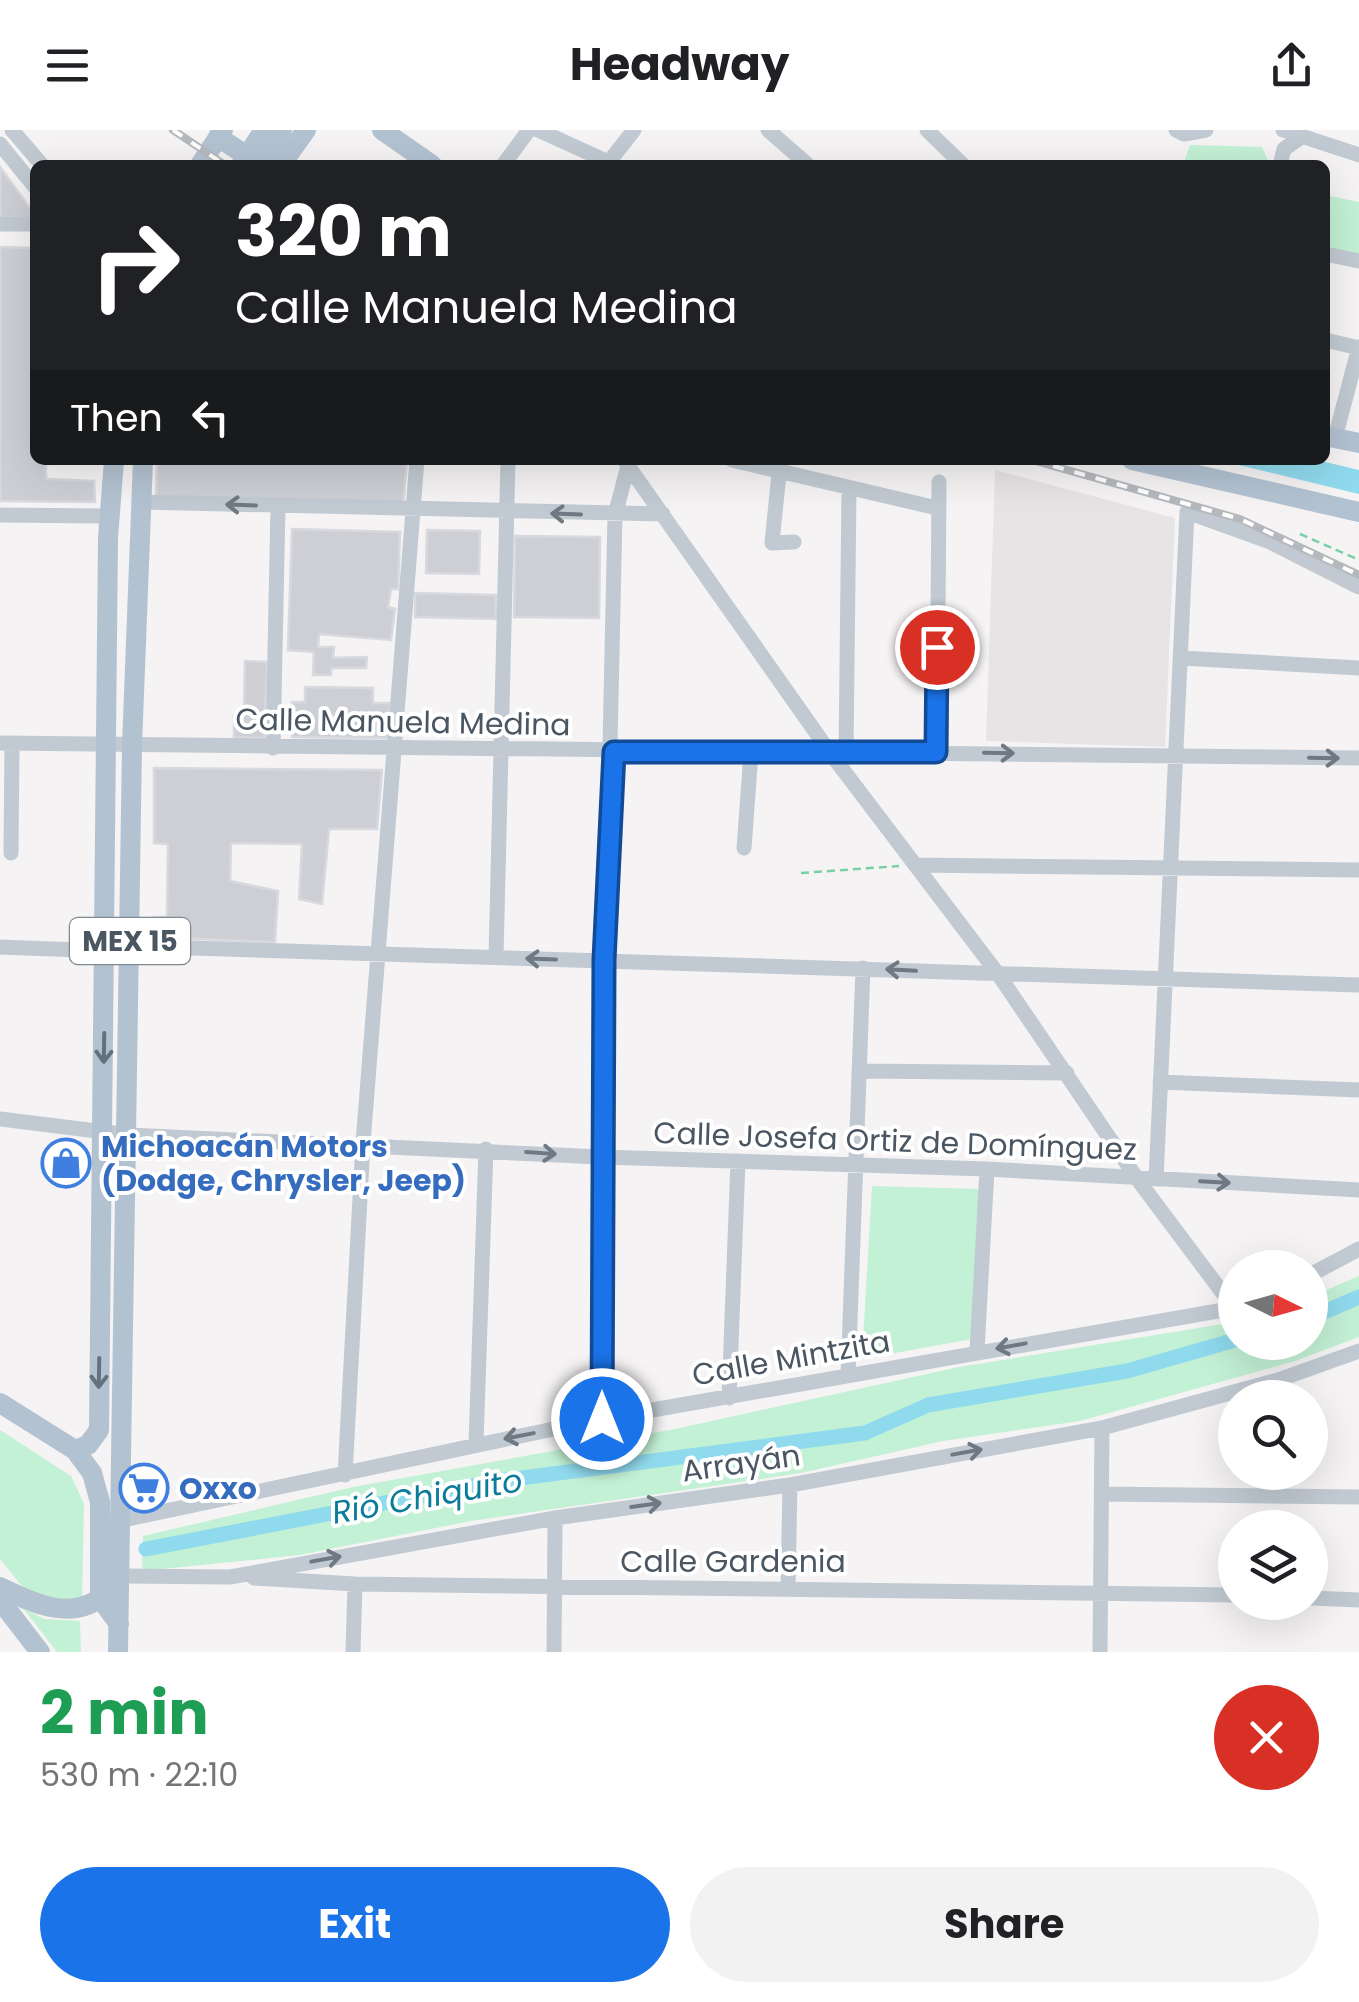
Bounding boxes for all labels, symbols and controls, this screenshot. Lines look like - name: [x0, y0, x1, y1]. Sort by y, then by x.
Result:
- text: Headway: [570, 33, 789, 96]
- icon: menu: [40, 38, 95, 93]
- icon: share: [1264, 38, 1319, 93]
- text: 320 m: [235, 182, 452, 281]
- icon: right: [70, 200, 200, 330]
- text: Calle Manuela Medina: [235, 276, 738, 339]
- icon: left: [183, 390, 238, 445]
- text: Then: [70, 391, 163, 444]
- one-way arrow: [225, 496, 257, 515]
- one-way arrow: [550, 504, 582, 523]
- pin: [895, 605, 980, 690]
- icon: arrive: [910, 620, 965, 675]
- street label: Calle Manuela Medina: [235, 698, 571, 746]
- one-way arrow: [983, 743, 1015, 762]
- one-way arrow: [1308, 748, 1340, 767]
- road number: MEX 15: [70, 918, 190, 964]
- one-way arrow: [526, 949, 558, 968]
- one-way arrow: [885, 960, 917, 979]
- one-way arrow: [95, 1032, 114, 1064]
- street label: Calle Josefa Ortiz de Domínguez: [653, 1111, 1137, 1171]
- place label: Michoacán Motors (Dodge, Chrysler, Jeep): [101, 1125, 466, 1202]
- shop icon: Michoacán Motors (Dodge, Chrysler, Jeep): [40, 1137, 92, 1189]
- one-way arrow: [524, 1144, 556, 1163]
- one-way arrow: [1198, 1173, 1230, 1192]
- north arrow: [1218, 1250, 1328, 1360]
- map controls: [1218, 1250, 1328, 1620]
- street label: Calle Mintzita: [689, 1319, 893, 1397]
- one-way arrow: [995, 1337, 1028, 1356]
- one-way arrow: [90, 1357, 109, 1389]
- position arrow: [550, 1367, 654, 1471]
- button: search: [1218, 1380, 1328, 1490]
- one-way arrow: [504, 1427, 536, 1446]
- street label: Arrayán: [679, 1433, 803, 1493]
- one-way arrow: [950, 1442, 983, 1461]
- water label: Rió Chiquito: [328, 1457, 526, 1535]
- supermarket icon: Oxxo: [118, 1462, 170, 1514]
- place label: Oxxo: [179, 1467, 257, 1510]
- one-way arrow: [629, 1495, 662, 1513]
- button: layers: [1218, 1510, 1328, 1620]
- street label: Calle Gardenia: [620, 1540, 846, 1583]
- one-way arrow: [309, 1549, 341, 1568]
- text: 2 min: [40, 1671, 209, 1755]
- button: close: [1214, 1685, 1319, 1790]
- text: 530 m · 22:10: [40, 1752, 238, 1797]
- button: Exit: [40, 1867, 670, 1982]
- button: Share: [690, 1867, 1319, 1982]

